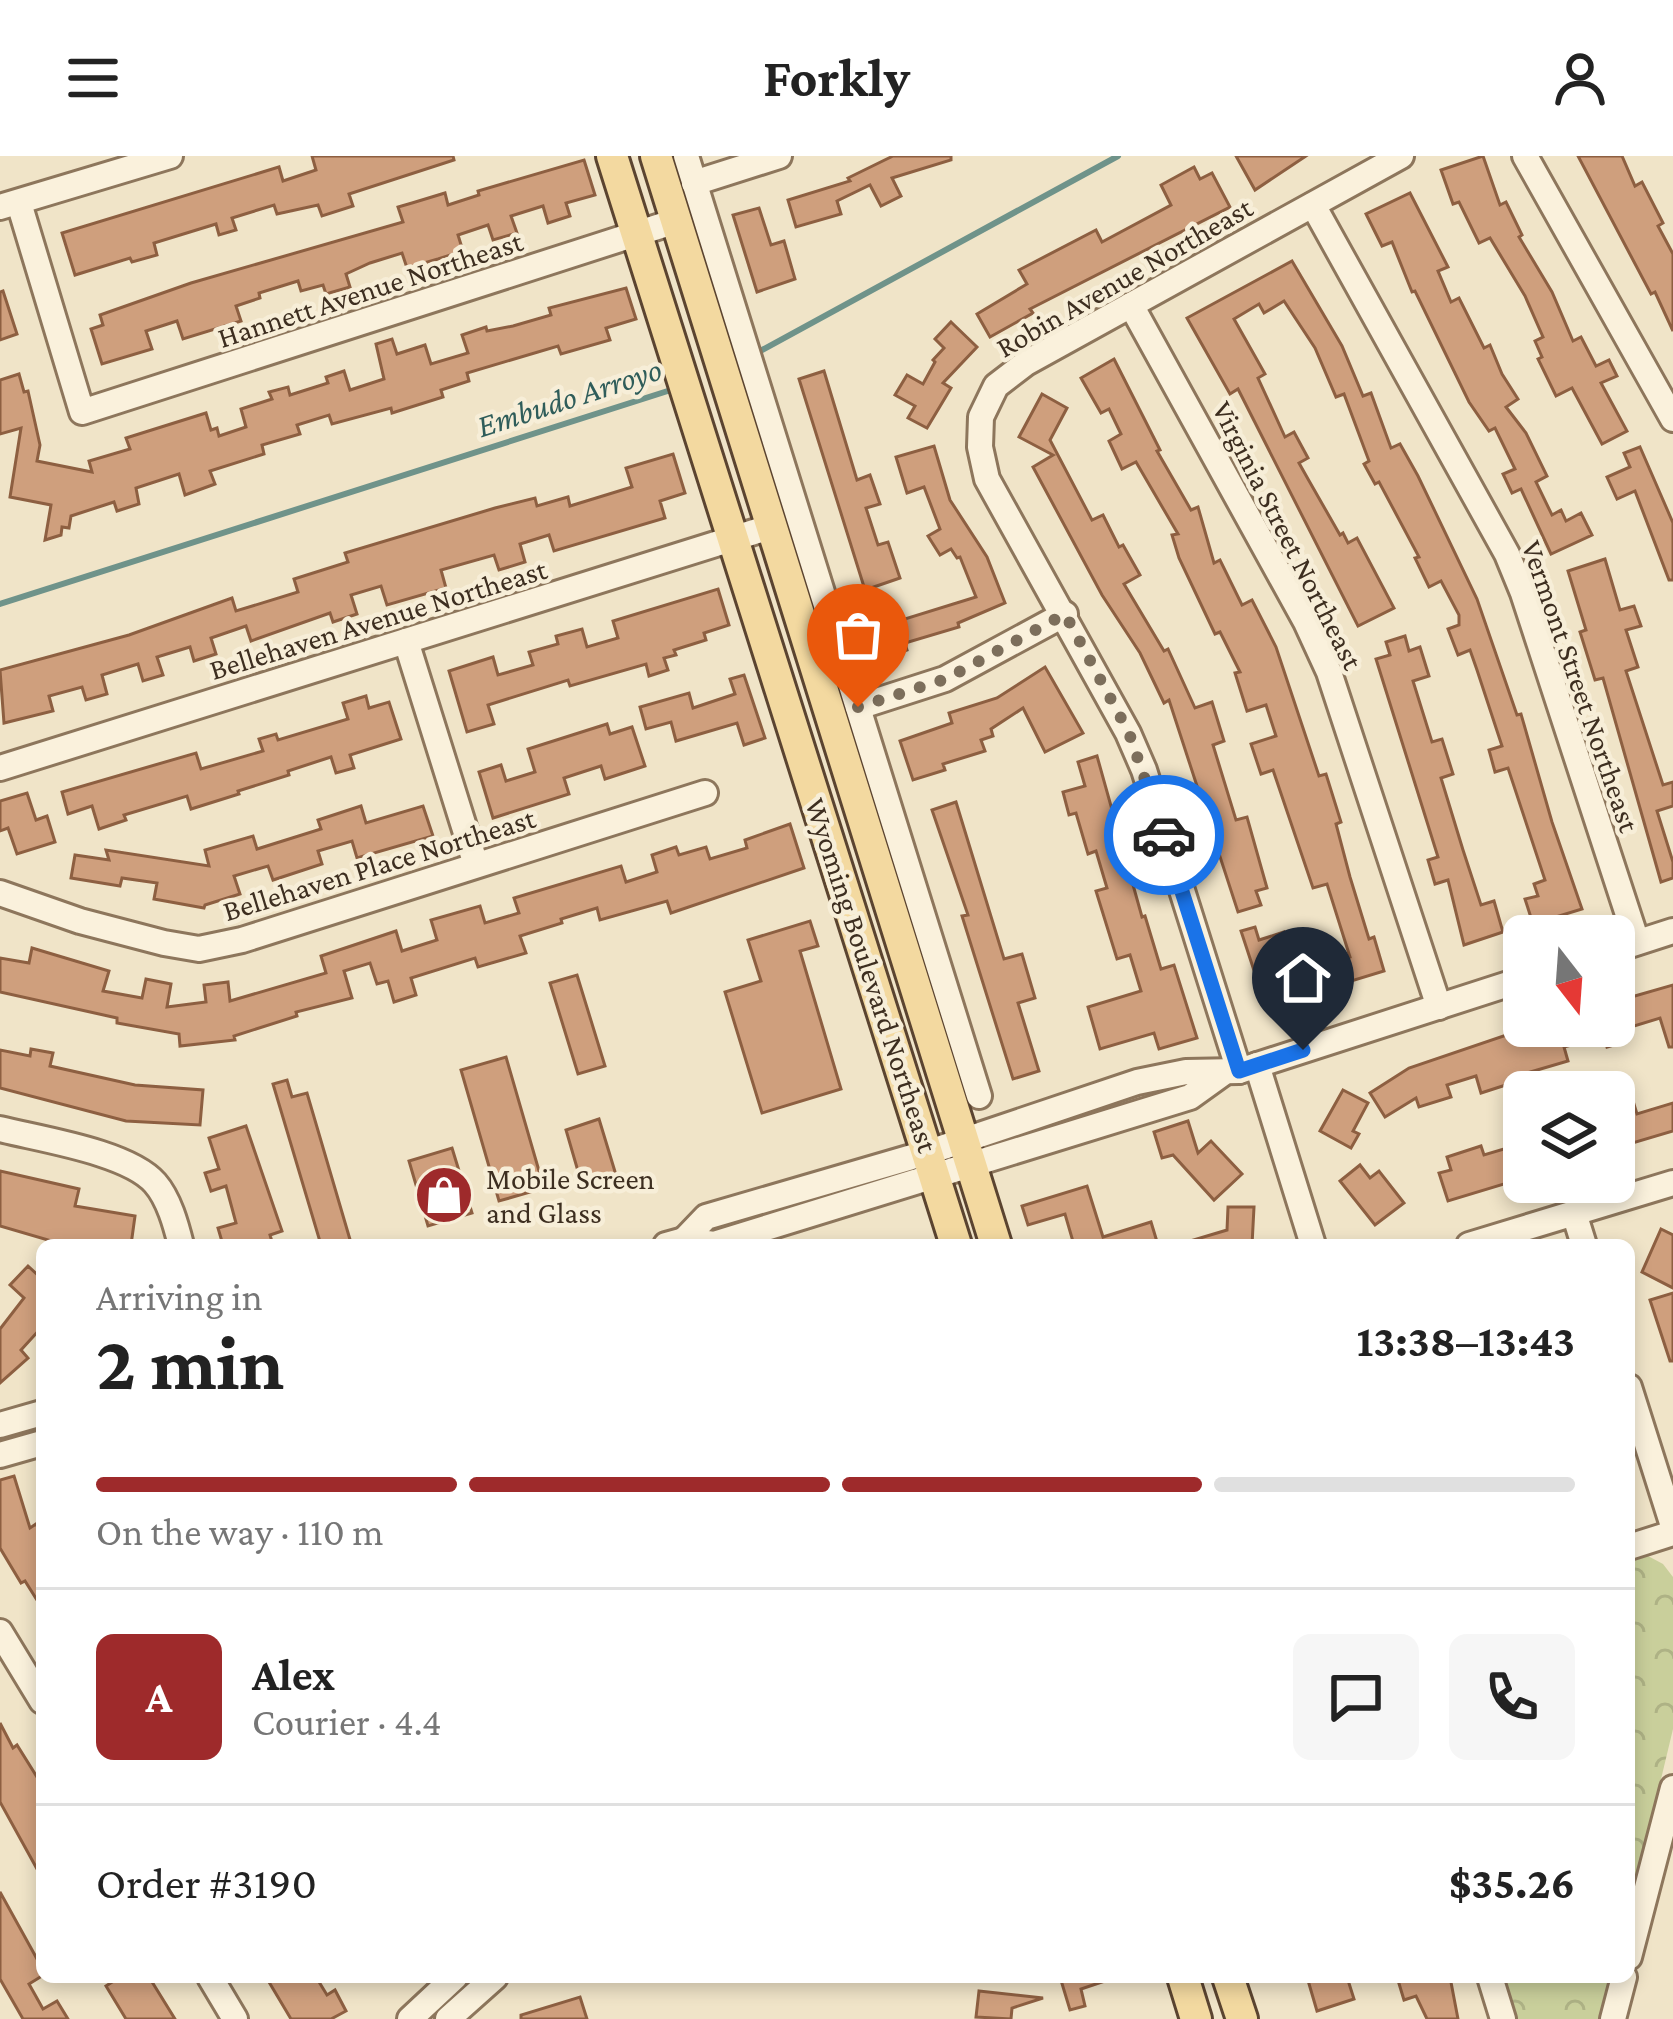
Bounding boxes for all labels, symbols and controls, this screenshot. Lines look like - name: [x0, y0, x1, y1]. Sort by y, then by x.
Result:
- icon: menu: [60, 45, 126, 111]
- icon: person: [1547, 45, 1613, 111]
- text: Forkly: [763, 48, 910, 108]
- street label: Robin Avenue Northeast: [990, 190, 1259, 364]
- street label: Hannett Avenue Northeast: [214, 224, 528, 354]
- water label: Embudo Arroyo: [472, 350, 666, 444]
- street label: Virginia Street Northeast: [1205, 396, 1370, 676]
- street label: Vermont Street Northeast: [1516, 536, 1647, 837]
- street label: Bellehaven Avenue Northeast: [205, 552, 552, 686]
- pin: [807, 584, 909, 707]
- icon: bag: [825, 602, 891, 668]
- courier: [1104, 775, 1224, 895]
- street label: Wyoming Boulevard Northeast: [798, 794, 945, 1158]
- street label: Bellehaven Place Northeast: [219, 800, 540, 927]
- icon: car: [1131, 802, 1197, 868]
- north arrow: [1503, 915, 1635, 1047]
- map controls: [1503, 915, 1635, 1203]
- pin: [1252, 927, 1354, 1050]
- icon: home: [1270, 945, 1336, 1011]
- button: layers: [1503, 1071, 1635, 1203]
- place label: Mobile Screen and Glass: [486, 1162, 655, 1229]
- shop icon: Mobile Screen and Glass: [413, 1164, 475, 1226]
- text: Arriving in: [96, 1275, 263, 1318]
- text: 13:38–13:43: [1356, 1316, 1575, 1366]
- text: 2 min: [96, 1319, 284, 1406]
- text: On the way · 110 m: [96, 1510, 384, 1553]
- button: chat: [1293, 1634, 1419, 1760]
- button: phone: [1449, 1634, 1575, 1760]
- text: Alex: [252, 1650, 335, 1700]
- text: A: [146, 1672, 172, 1722]
- text: Courier · 4.4: [252, 1700, 442, 1743]
- text: Order #3190: [96, 1858, 317, 1908]
- text: $35.26: [1449, 1858, 1575, 1908]

